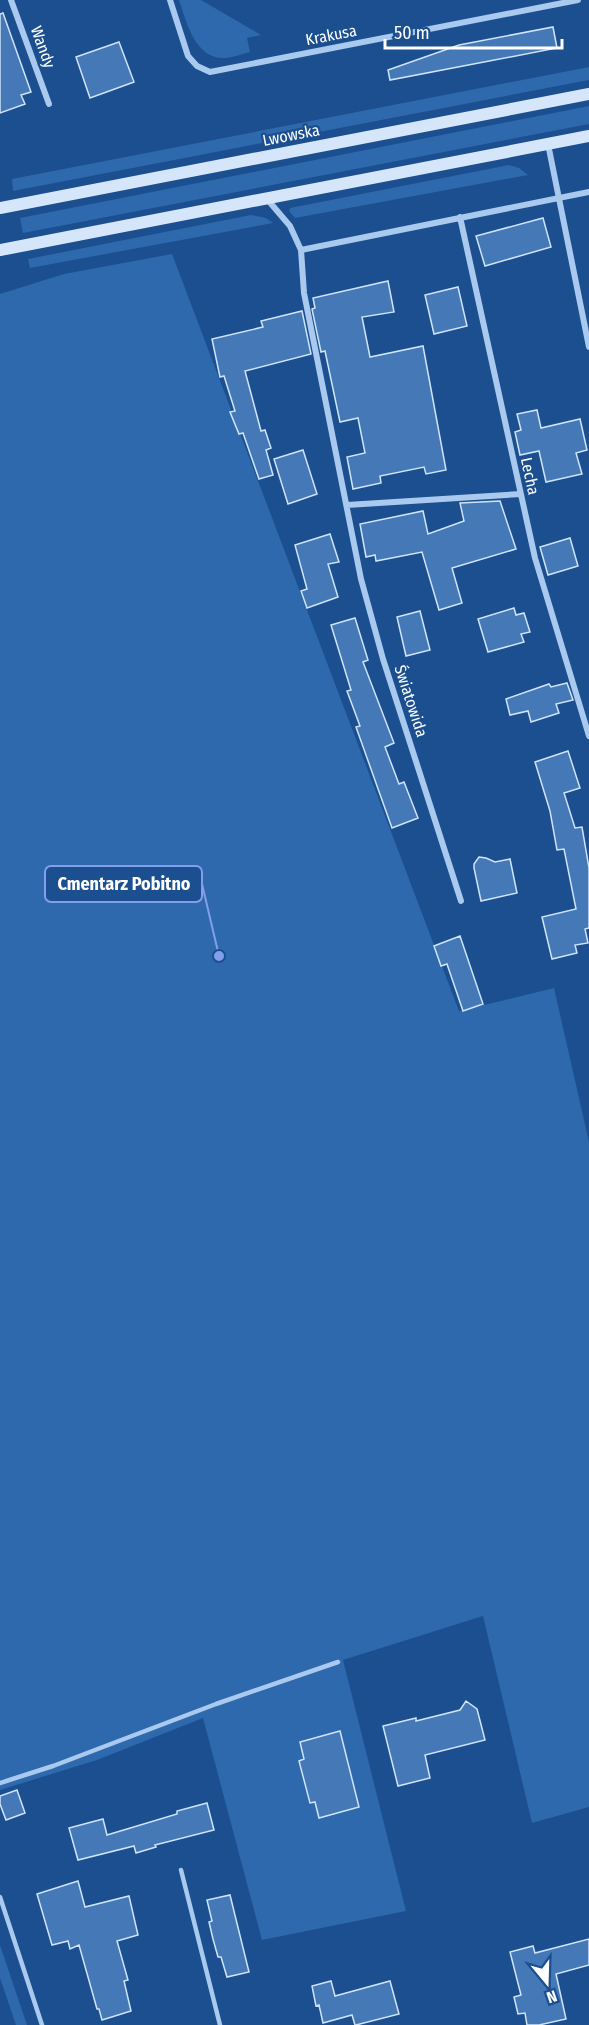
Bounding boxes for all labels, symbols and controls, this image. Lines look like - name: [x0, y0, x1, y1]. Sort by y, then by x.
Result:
- scale bar: [385, 12, 562, 50]
- street label: Krakusa: [304, 21, 358, 49]
- text: 50 m: [394, 22, 430, 44]
- street label: Wandy: [27, 23, 60, 71]
- street label: Lwowska: [261, 120, 321, 150]
- street label: Lecha: [517, 456, 543, 497]
- street label: Światowida: [390, 663, 432, 740]
- callout: Cmentarz Pobitno: [45, 866, 202, 902]
- text: Cmentarz Pobitno: [58, 873, 191, 895]
- north arrow: [517, 1953, 577, 2013]
- text: N: [544, 1986, 559, 2007]

